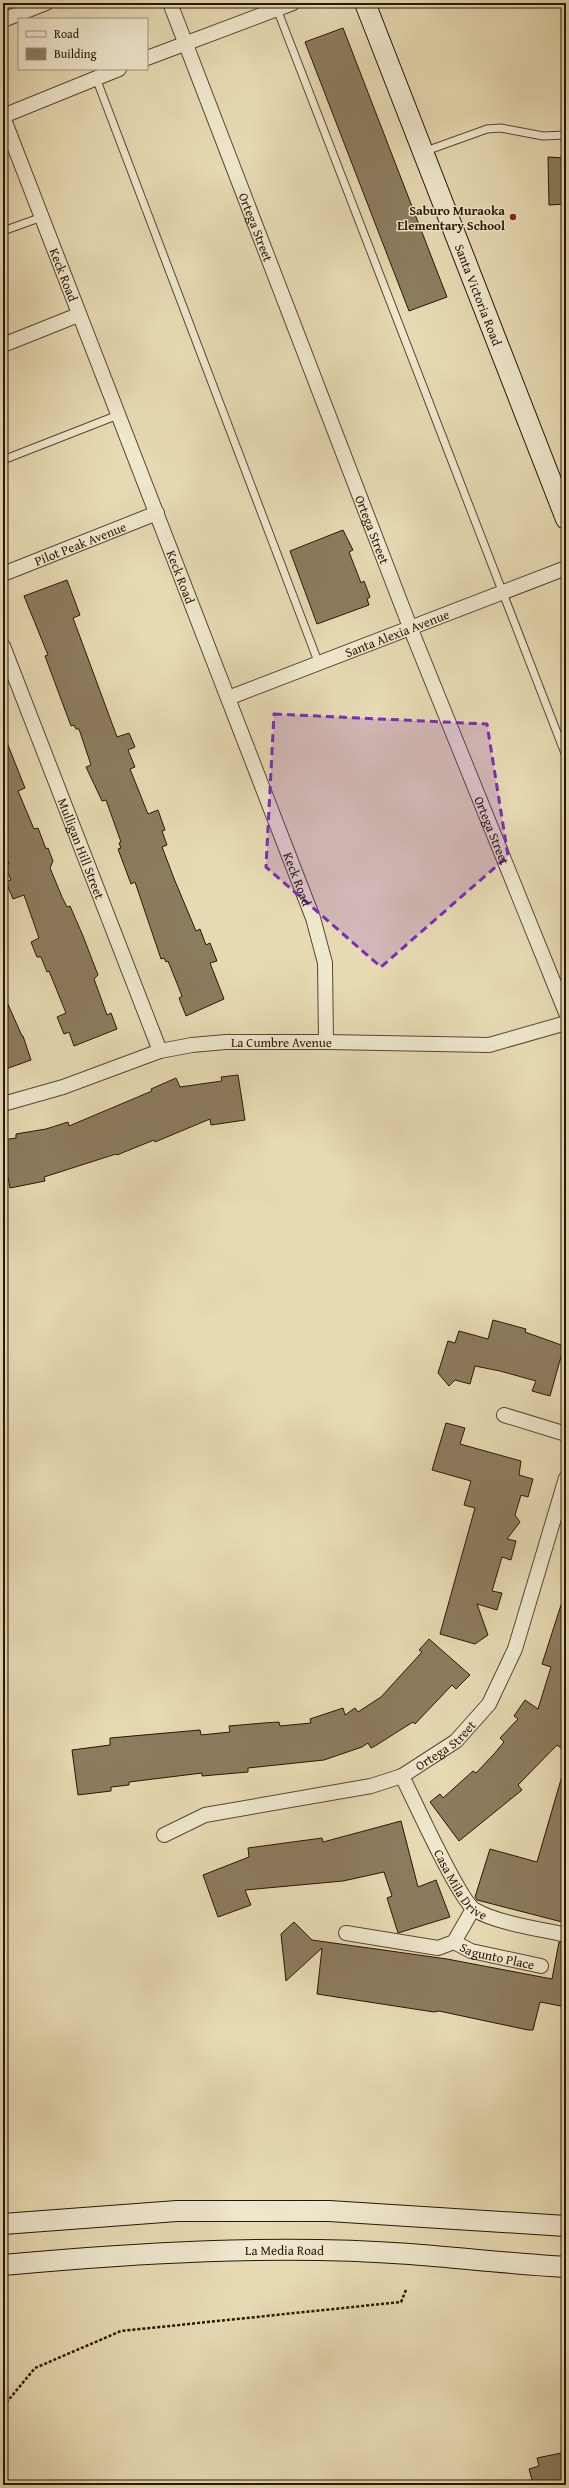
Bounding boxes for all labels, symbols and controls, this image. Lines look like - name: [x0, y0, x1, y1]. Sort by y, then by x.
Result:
- legend: [18, 18, 148, 70]
- text: Road: [54, 25, 80, 42]
- text: Building: [54, 45, 97, 62]
- street label: Ortega Street: [234, 190, 278, 265]
- place label: Saburo Muraoka Elementary School: [397, 201, 505, 235]
- marker: Saburo Muraoka Elementary School: [508, 212, 518, 222]
- street label: Santa Victoria Road: [450, 241, 507, 348]
- street label: Keck Road: [45, 245, 83, 304]
- street label: Ortega Street: [351, 492, 394, 567]
- street label: Pilot Peak Avenue: [31, 517, 129, 570]
- street label: Keck Road: [162, 547, 200, 606]
- street label: Santa Alexia Avenue: [342, 604, 452, 662]
- street label: Ortega Street: [470, 793, 515, 868]
- street label: Mulligan Hill Street: [53, 795, 110, 902]
- street label: Keck Road: [279, 849, 317, 909]
- street label: La Cumbre Avenue: [231, 1032, 332, 1052]
- street label: Ortega Street: [411, 1716, 480, 1775]
- street label: Casa Mila Drive: [429, 1846, 490, 1924]
- street label: Sagunto Place: [457, 1937, 536, 1974]
- street label: La Media Road: [245, 2240, 324, 2260]

